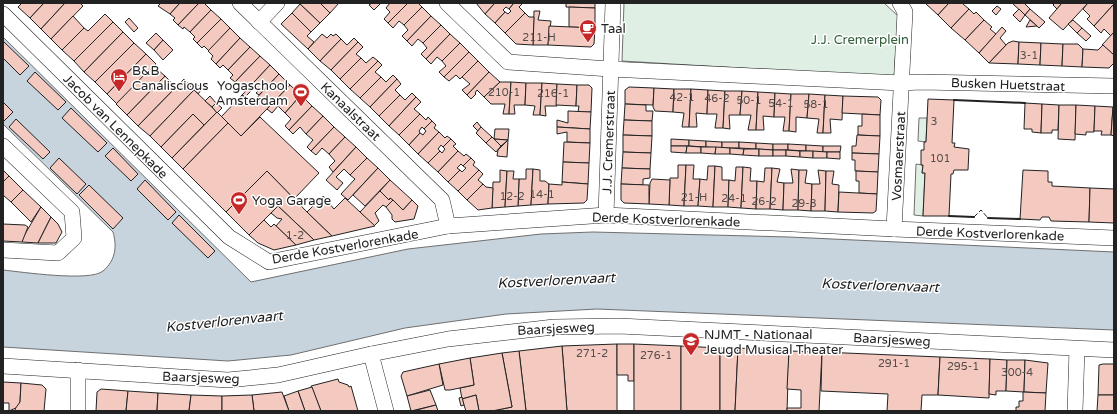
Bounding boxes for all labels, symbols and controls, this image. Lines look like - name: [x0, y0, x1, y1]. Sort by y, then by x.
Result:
- cafe icon: Taal: [578, 18, 598, 43]
- place label: Taal: [601, 21, 626, 37]
- house number: 211-H: [522, 31, 556, 44]
- park label: J.J. Cremerplein: [811, 32, 909, 48]
- house number: 3-1: [1020, 49, 1038, 62]
- place label: B&B Canaliscious: [132, 63, 209, 94]
- hotel icon: B&B Canaliscious: [109, 67, 129, 92]
- street label: Jacob van Lennepkade: [60, 71, 171, 182]
- street label: Busken Huetstraat: [951, 75, 1065, 95]
- place label: Yogaschool Amsterdam: [216, 78, 288, 109]
- street label: Kanaalstraat: [317, 79, 384, 144]
- sports icon: Yogaschool Amsterdam: [291, 82, 311, 107]
- house number: 210-1: [488, 86, 520, 99]
- house number: 216-1: [537, 87, 569, 100]
- street label: J.J. Cremerstraat: [599, 90, 619, 194]
- house number: 42-1: [669, 91, 695, 104]
- house number: 46-2: [704, 92, 730, 105]
- house number: 50-1: [736, 94, 762, 107]
- house number: 54-1: [768, 97, 794, 110]
- house number: 58-1: [803, 98, 829, 111]
- street label: Vosmaerstraat: [889, 111, 909, 201]
- house number: 3: [931, 115, 938, 128]
- house number: 101: [930, 152, 950, 165]
- house number: 14-1: [529, 188, 555, 201]
- sports icon: Yoga Garage: [229, 190, 249, 215]
- house number: 12-2: [499, 190, 525, 203]
- house number: 21-H: [681, 191, 707, 204]
- house number: 24-1: [721, 192, 747, 205]
- place label: Yoga Garage: [252, 193, 331, 209]
- house number: 26-2: [751, 195, 777, 208]
- house number: 29-3: [791, 197, 817, 210]
- street label: Derde Kostverlorenkade: [591, 209, 740, 231]
- street label: Derde Kostverlorenkade: [915, 223, 1064, 245]
- street label: Derde Kostverlorenkade: [271, 226, 420, 268]
- house number: 1-2: [286, 229, 304, 242]
- water label: Kostverlorenvaart: [497, 269, 617, 292]
- water label: Kostverlorenvaart: [821, 275, 941, 296]
- water label: Kostverlorenvaart: [165, 307, 285, 336]
- street label: Baarsjesweg: [517, 319, 595, 339]
- place label: NJMT - Nationaal Jeugd Musical Theater: [704, 327, 843, 358]
- street label: Baarsjesweg: [853, 330, 931, 350]
- school or university icon: NJMT - Nationaal Jeugd Musical Theater: [681, 331, 701, 356]
- house number: 271-2: [576, 347, 608, 360]
- house number: 276-1: [640, 349, 672, 362]
- house number: 291-1: [878, 357, 910, 370]
- house number: 295-1: [947, 360, 979, 373]
- house number: 300-4: [1001, 366, 1033, 379]
- street label: Baarsjesweg: [162, 369, 240, 387]

